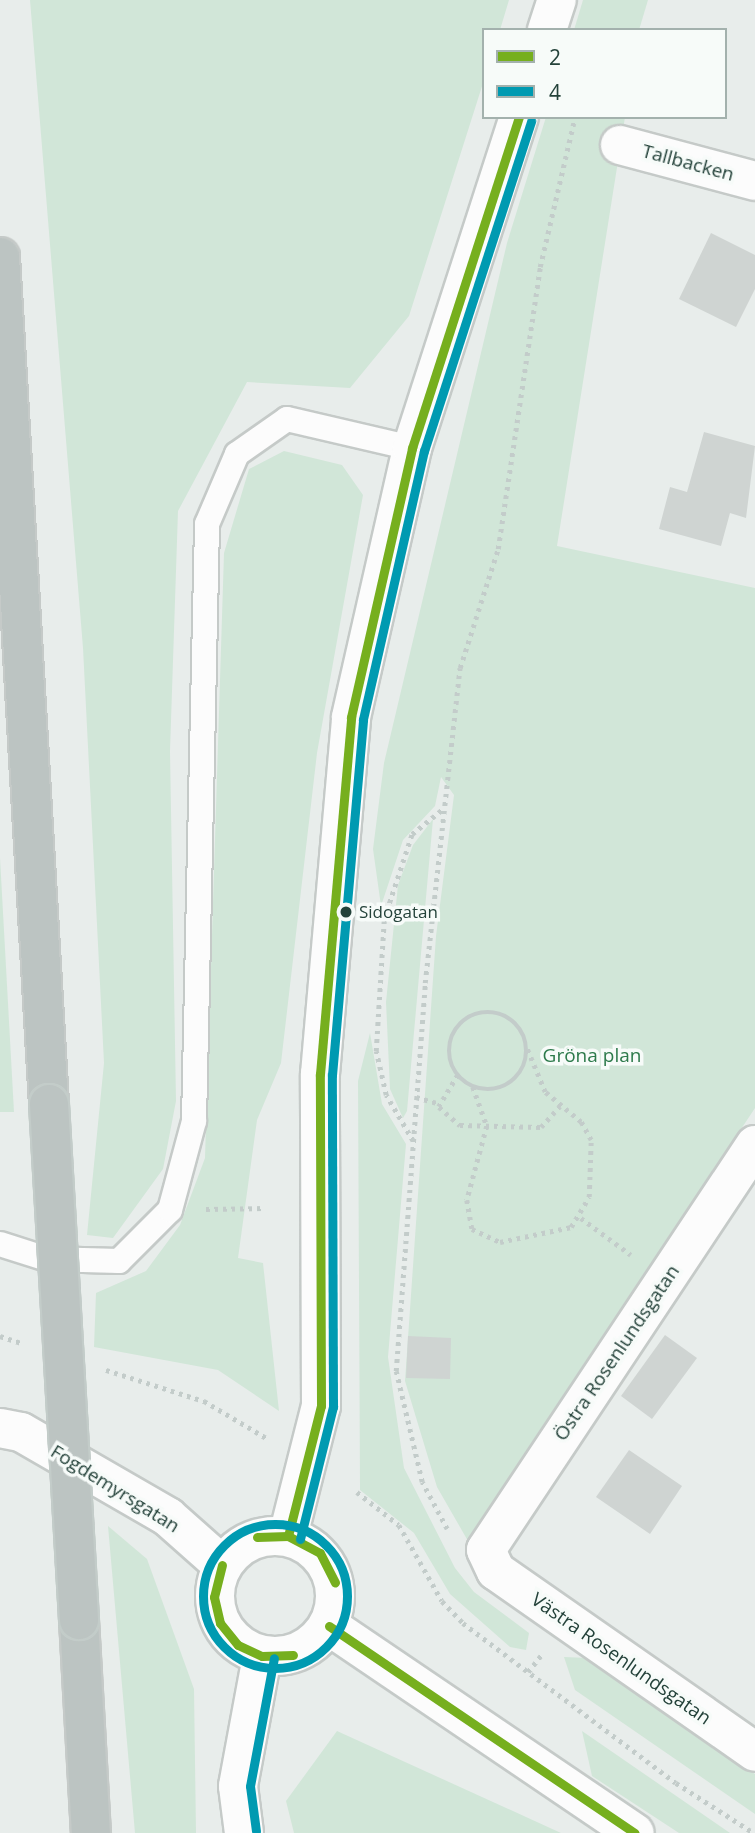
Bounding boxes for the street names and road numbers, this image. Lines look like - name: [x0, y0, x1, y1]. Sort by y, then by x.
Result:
- street label: Tallbacken: [640, 140, 736, 186]
- street label: Östra Rosenlundsgatan: [550, 1261, 684, 1445]
- street label: Fogdemyrsgatan: [46, 1440, 184, 1538]
- street label: Västra Rosenlundsgatan: [527, 1588, 715, 1730]

